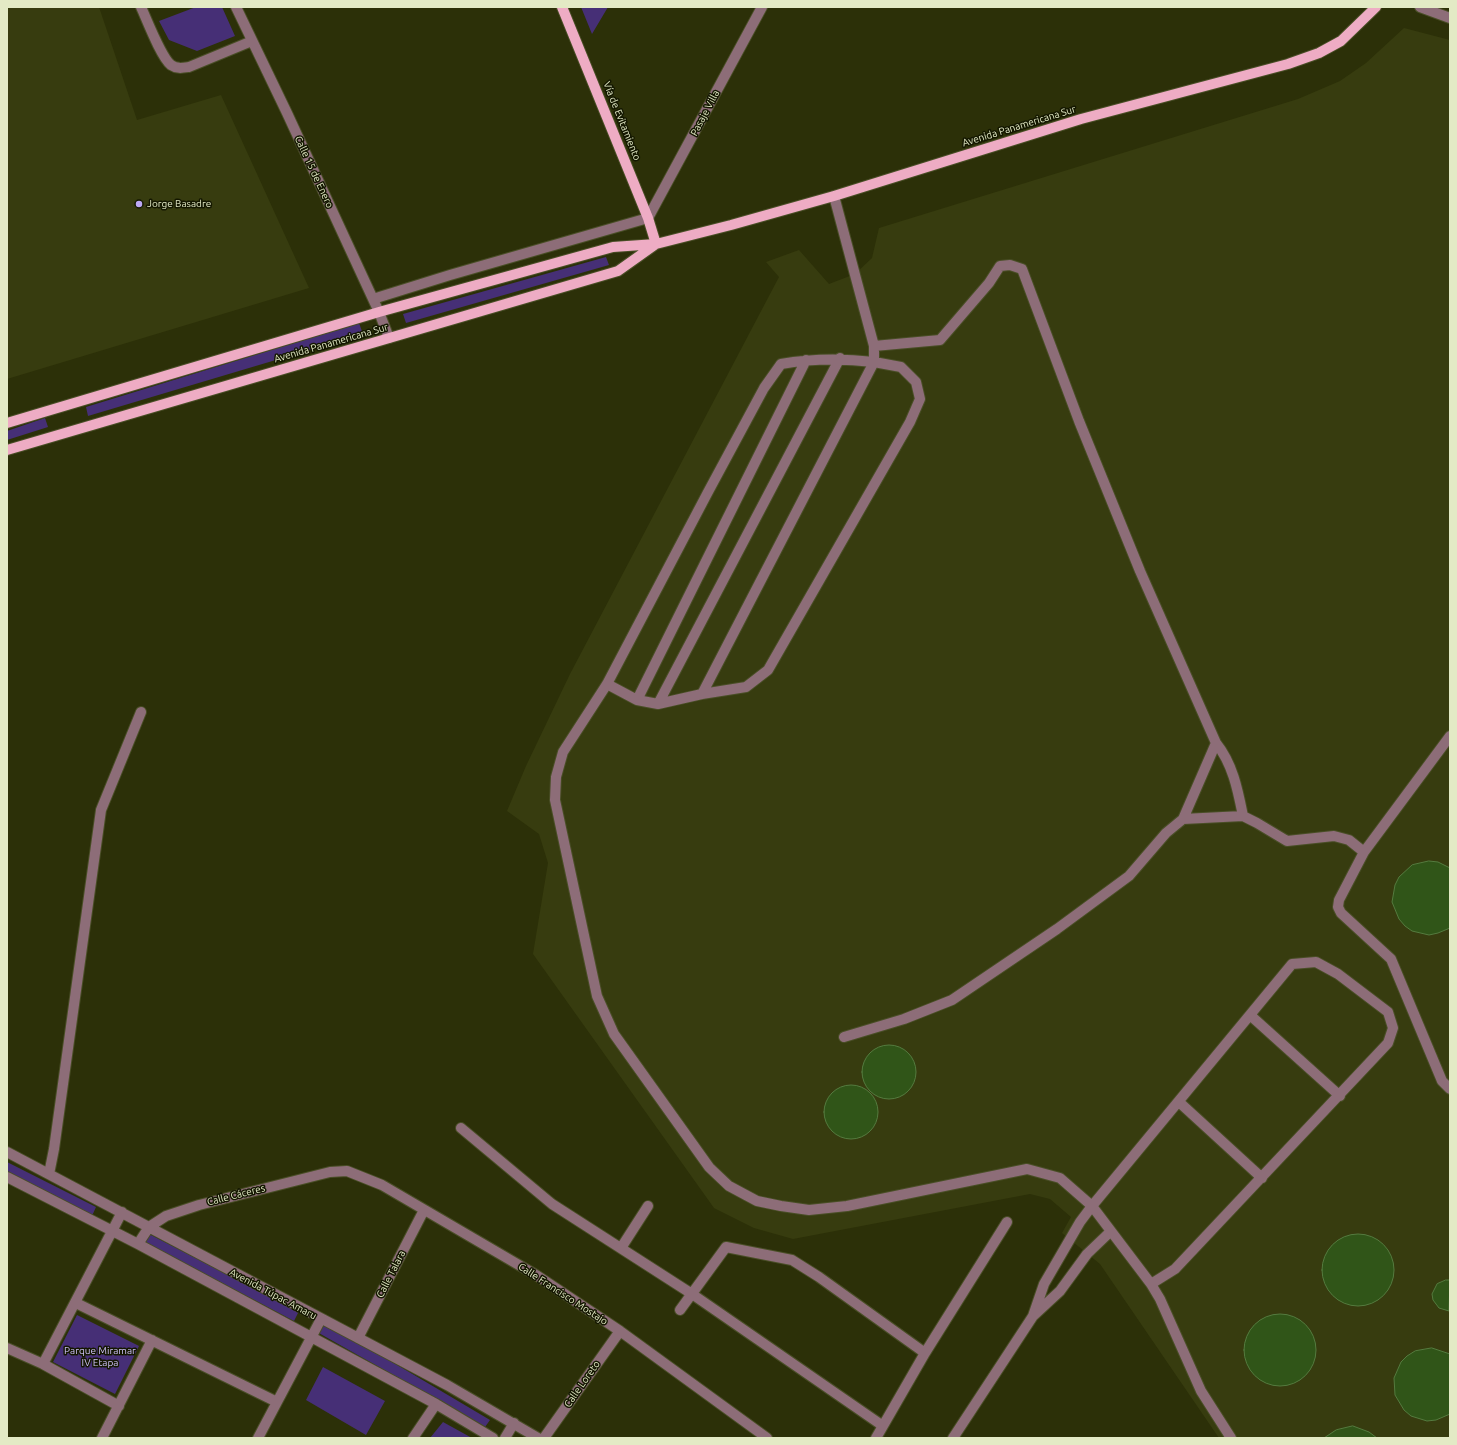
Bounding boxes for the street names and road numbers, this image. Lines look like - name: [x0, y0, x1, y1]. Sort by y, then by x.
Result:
- street label: Vía de Evitamiento: [601, 80, 643, 162]
- street label: Pasaje Villa: [688, 88, 722, 138]
- street label: Avenida Panamericana Sur: [961, 103, 1077, 149]
- street label: Calle 15 de Enero: [292, 134, 336, 210]
- street label: Avenida Panamericana Sur: [273, 321, 389, 365]
- street label: Calle Cáceres: [206, 1182, 266, 1208]
- street label: Calle Talara: [374, 1248, 408, 1300]
- street label: Calle Francisco Mostajo: [516, 1261, 610, 1327]
- street label: Avenida Túpac Amaru: [227, 1266, 319, 1322]
- street label: Calle Loreto: [562, 1358, 602, 1410]

